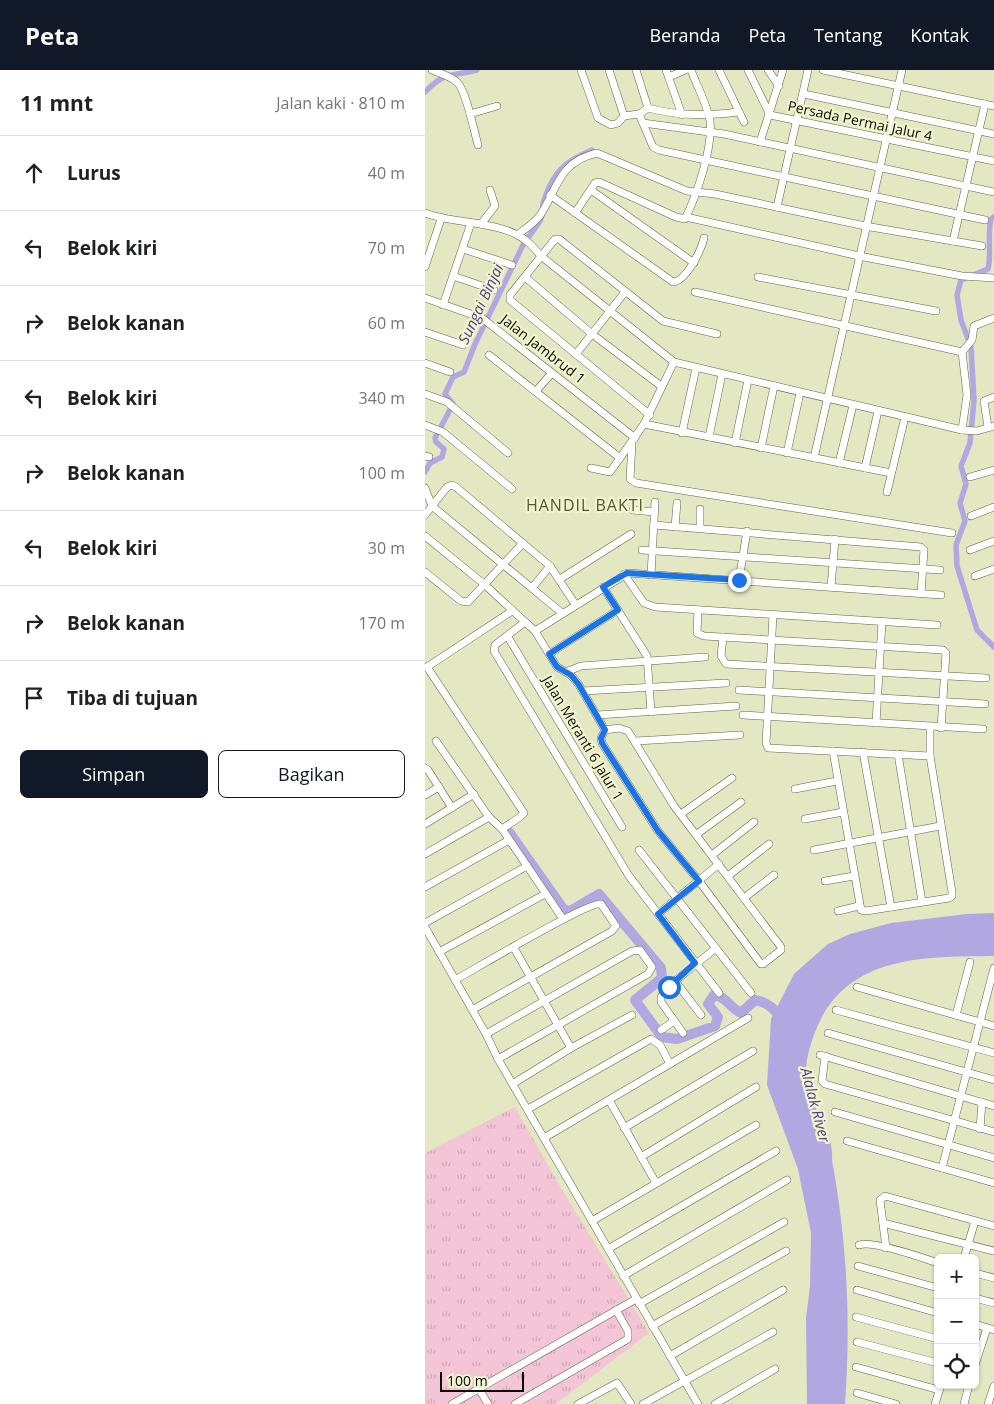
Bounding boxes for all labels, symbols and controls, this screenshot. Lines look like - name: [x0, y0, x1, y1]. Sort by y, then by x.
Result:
- text: Peta: [25, 19, 79, 52]
- text: Beranda: [649, 23, 721, 47]
- text: Peta: [749, 23, 786, 47]
- text: Tentang: [814, 23, 882, 47]
- text: Kontak: [910, 23, 969, 47]
- text: 11 mnt: [20, 89, 93, 117]
- text: Jalan kaki · 810 m: [276, 92, 405, 114]
- street label: Persada Permai Jalur 4: [786, 96, 934, 145]
- icon: ahead: [20, 159, 48, 187]
- text: Lurus: [67, 160, 121, 186]
- text: 40 m: [368, 162, 405, 184]
- icon: left: [20, 234, 48, 262]
- text: Belok kiri: [67, 235, 157, 261]
- text: 70 m: [368, 237, 405, 259]
- water label: Sungai Binjai: [453, 260, 507, 347]
- street label: Jalan Jambrud 1: [495, 308, 590, 388]
- icon: right: [20, 309, 48, 337]
- text: Belok kanan: [67, 310, 185, 336]
- text: 60 m: [368, 312, 405, 334]
- icon: left: [20, 384, 48, 412]
- text: Belok kiri: [67, 385, 157, 411]
- text: 340 m: [359, 387, 405, 409]
- icon: right: [20, 459, 48, 487]
- text: Belok kanan: [67, 460, 185, 486]
- text: 100 m: [359, 462, 405, 484]
- district label: HANDIL BAKTI: [526, 494, 644, 516]
- icon: left: [20, 534, 48, 562]
- text: Belok kiri: [67, 535, 157, 561]
- text: 30 m: [368, 537, 405, 559]
- route end: [728, 569, 751, 592]
- icon: right: [20, 609, 48, 637]
- text: Belok kanan: [67, 610, 185, 636]
- text: 170 m: [359, 612, 405, 634]
- street label: Jalan Meranti 6 Jalur 1: [538, 670, 628, 804]
- icon: arrive: [20, 684, 48, 712]
- text: Tiba di tujuan: [67, 685, 198, 711]
- button: Simpan: [20, 750, 208, 798]
- button: Bagikan: [218, 750, 405, 798]
- route start: [658, 976, 681, 999]
- water label: Alalak River: [796, 1064, 836, 1145]
- map controls: [934, 1254, 979, 1389]
- button: +: [934, 1254, 979, 1299]
- button: −: [934, 1299, 979, 1344]
- button: locate: [934, 1344, 979, 1389]
- scale bar: [440, 1369, 524, 1392]
- text: 100 m: [447, 1371, 488, 1390]

